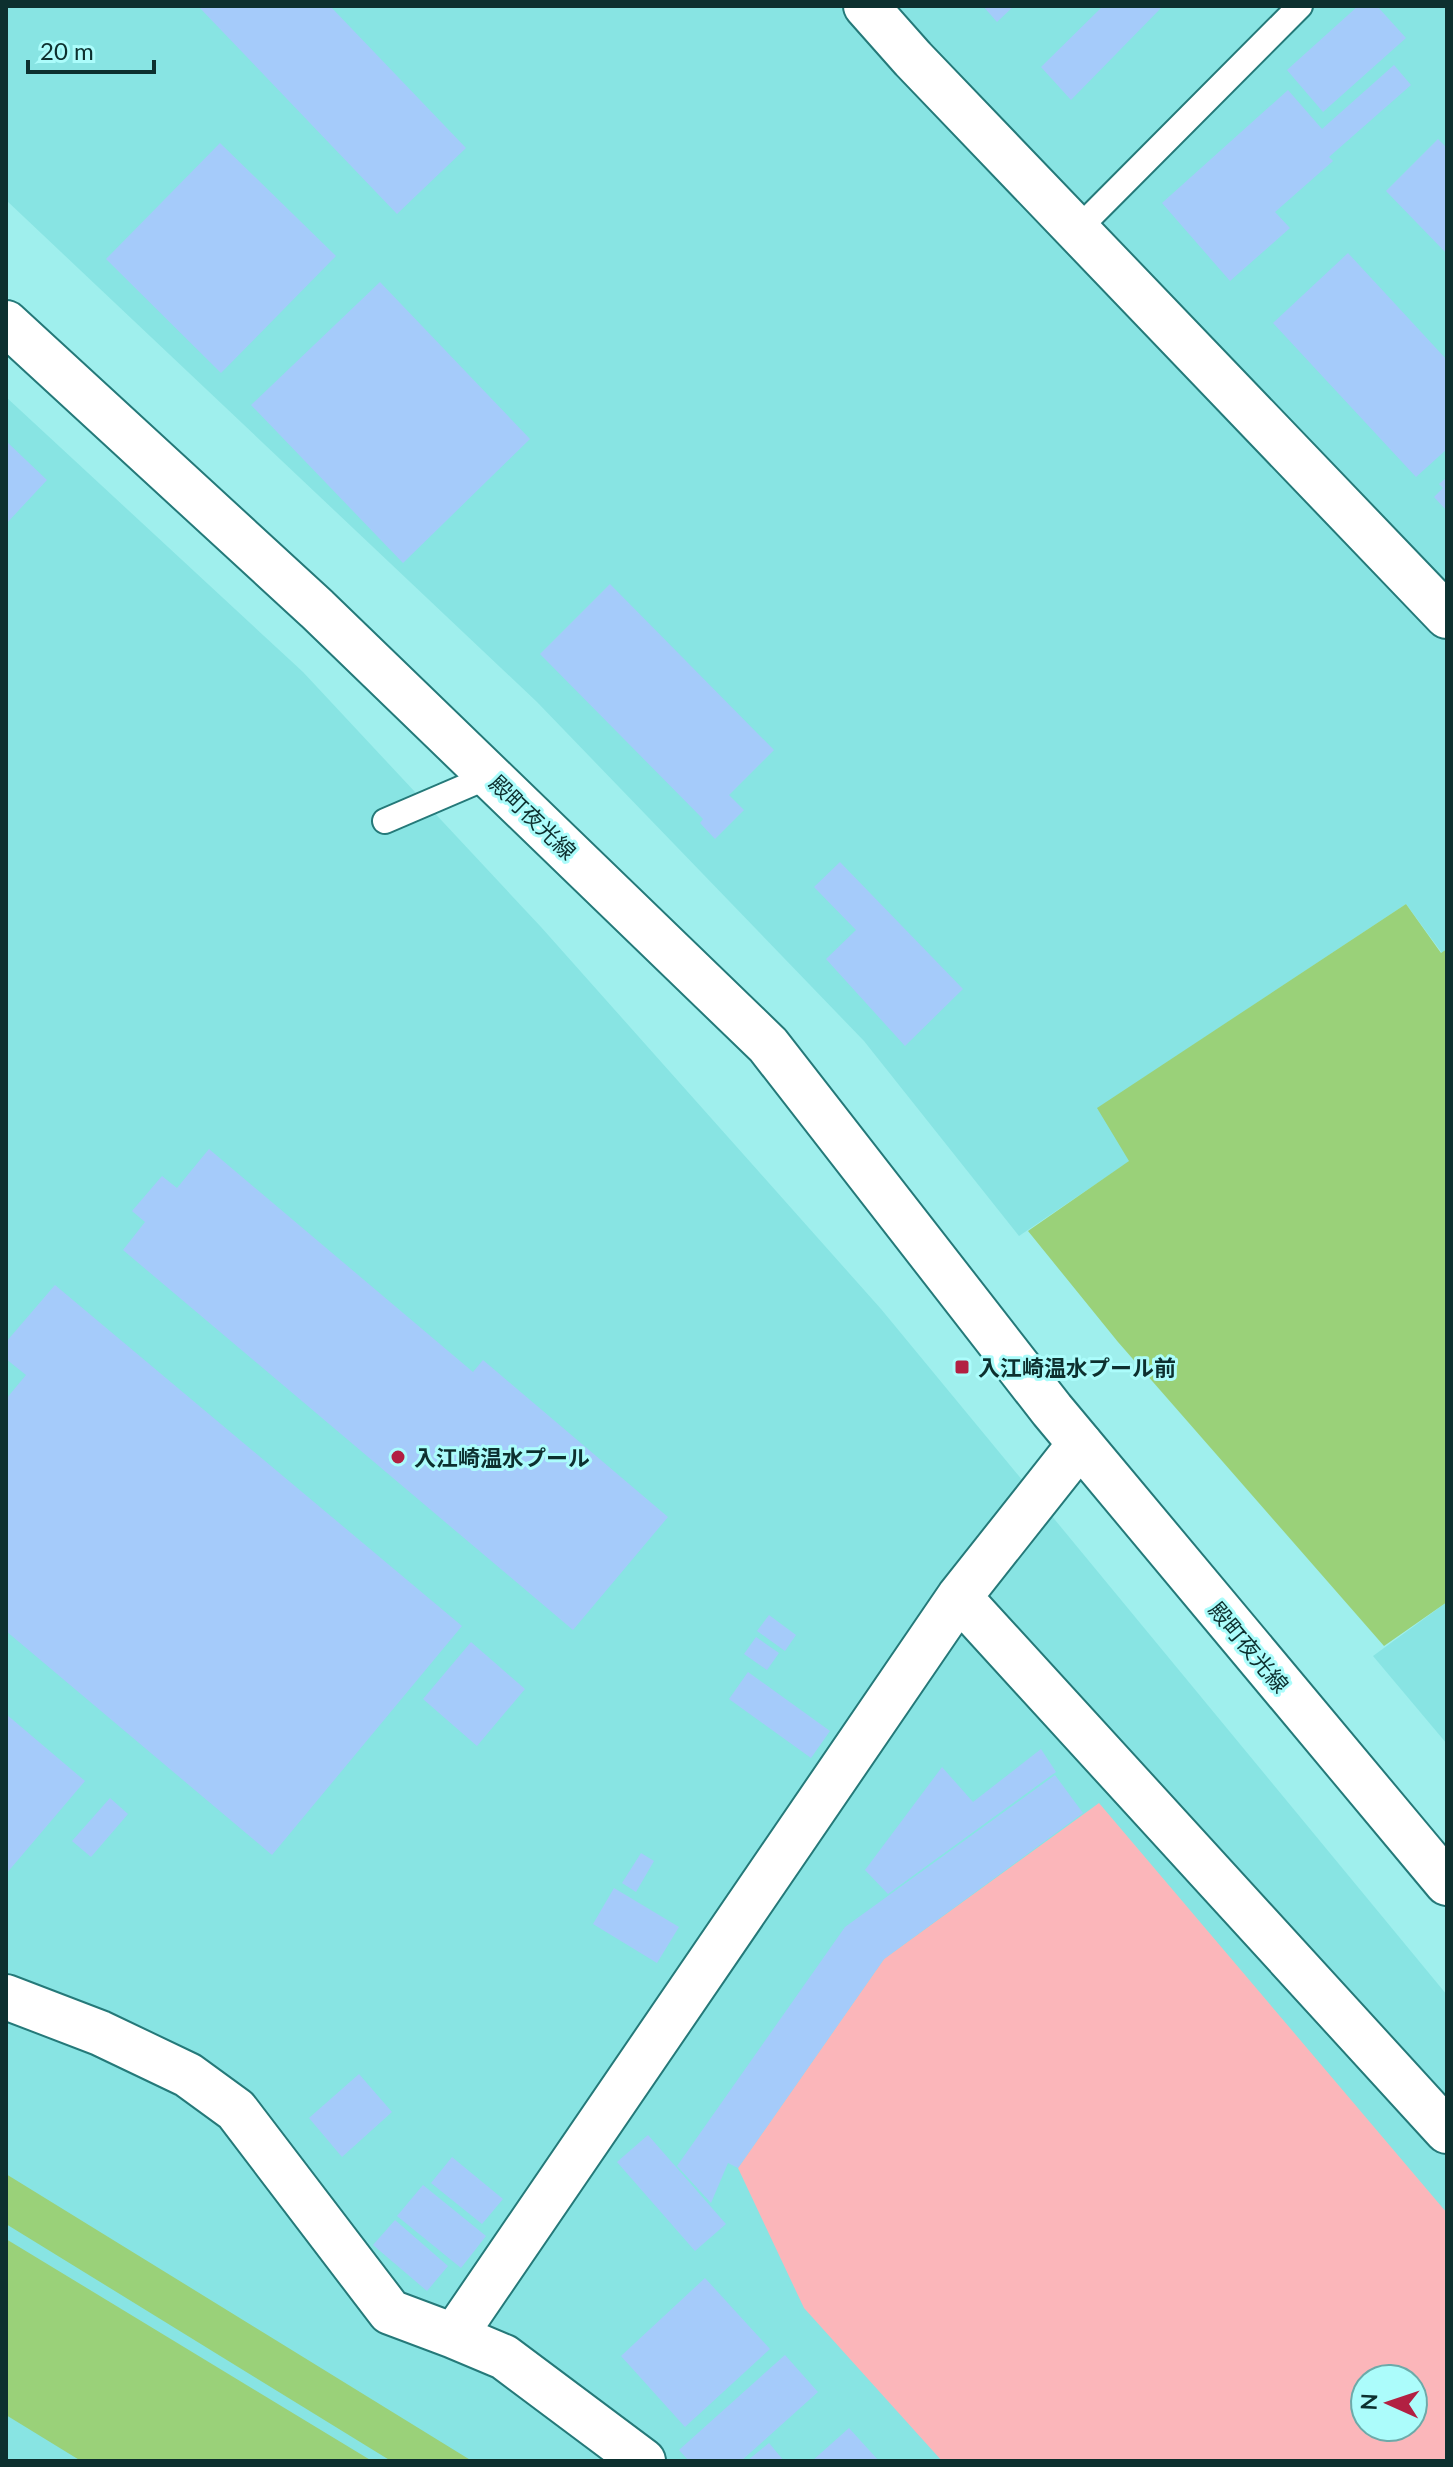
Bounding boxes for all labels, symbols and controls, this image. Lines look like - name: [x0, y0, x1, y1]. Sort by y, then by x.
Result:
- scale bar: [28, 24, 154, 74]
- text: 20 m: [40, 36, 94, 65]
- street label: 殿町夜光線: [484, 769, 582, 865]
- place label: 入江崎温水プール前: [978, 1354, 1176, 1381]
- marker: 入江崎温水プール前: [953, 1358, 971, 1376]
- place label: 入江崎温水プール: [414, 1444, 590, 1471]
- marker: 入江崎温水プール: [389, 1448, 407, 1466]
- street label: 殿町夜光線: [1203, 1596, 1295, 1698]
- north arrow: [1349, 2363, 1429, 2443]
- text: N: [1355, 2393, 1382, 2411]

